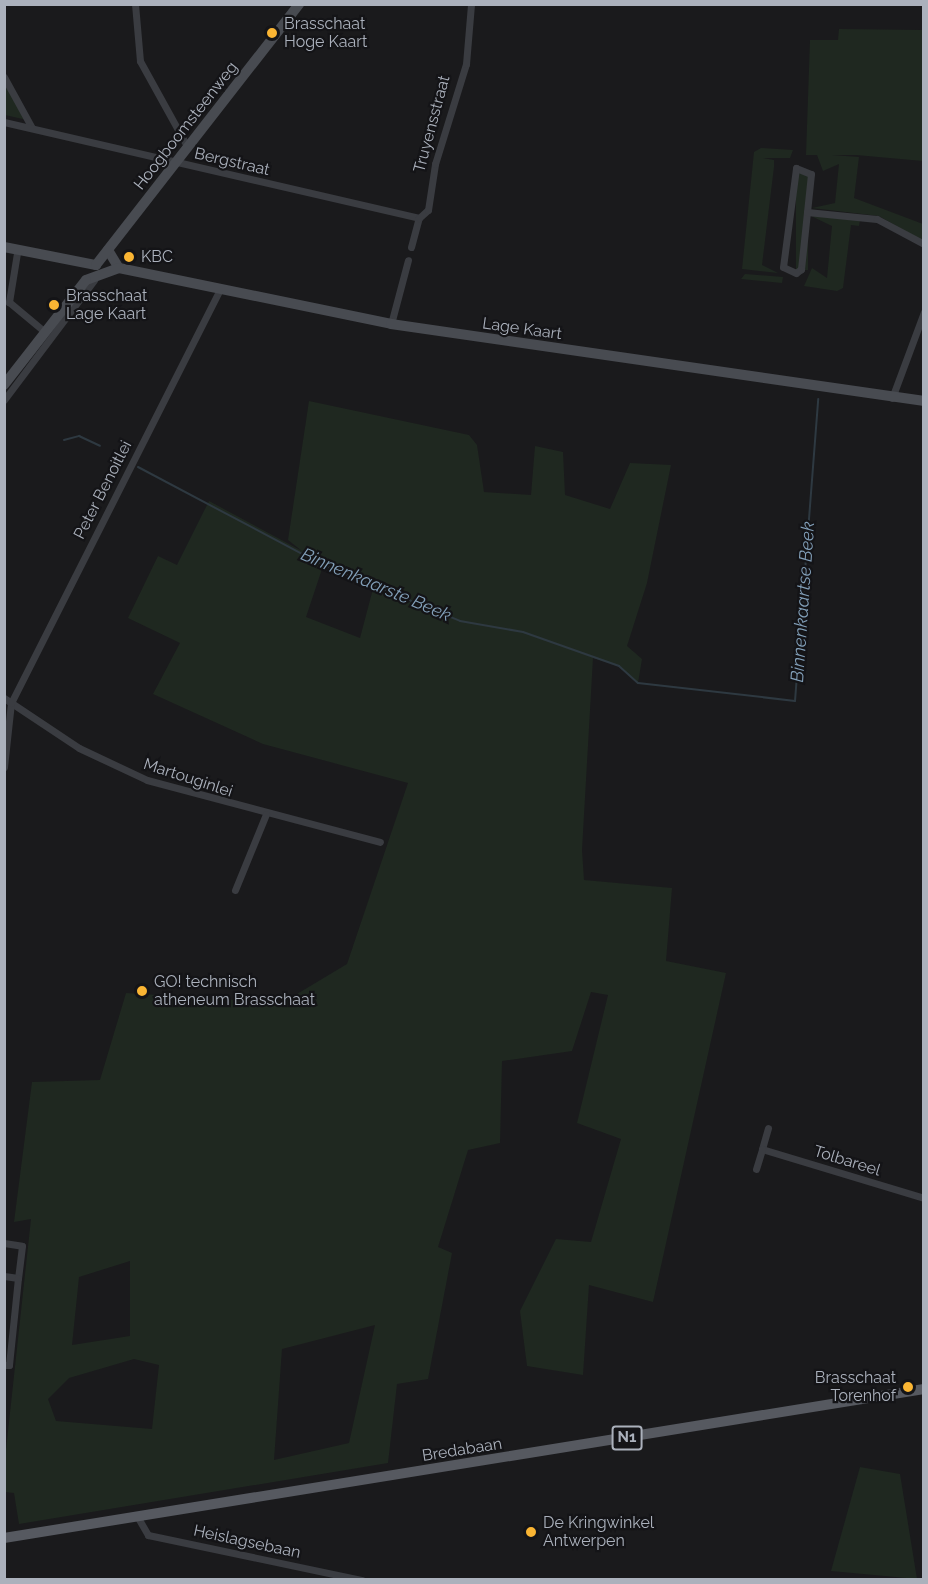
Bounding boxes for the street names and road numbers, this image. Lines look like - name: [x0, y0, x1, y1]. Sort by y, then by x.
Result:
- street label: Hoogboomsteenweg: [130, 58, 242, 194]
- street label: Truyensstraat: [410, 73, 454, 175]
- street label: Bergstraat: [192, 144, 272, 180]
- street label: Lage Kaart: [481, 314, 563, 344]
- street label: Peter Benoitlei: [70, 437, 136, 543]
- street label: Martouginlei: [141, 755, 235, 801]
- street label: Tolbareel: [811, 1142, 883, 1180]
- road number: N1: [610, 1426, 644, 1450]
- street label: Bredabaan: [421, 1434, 503, 1466]
- street label: Heislagsebaan: [192, 1521, 302, 1563]

